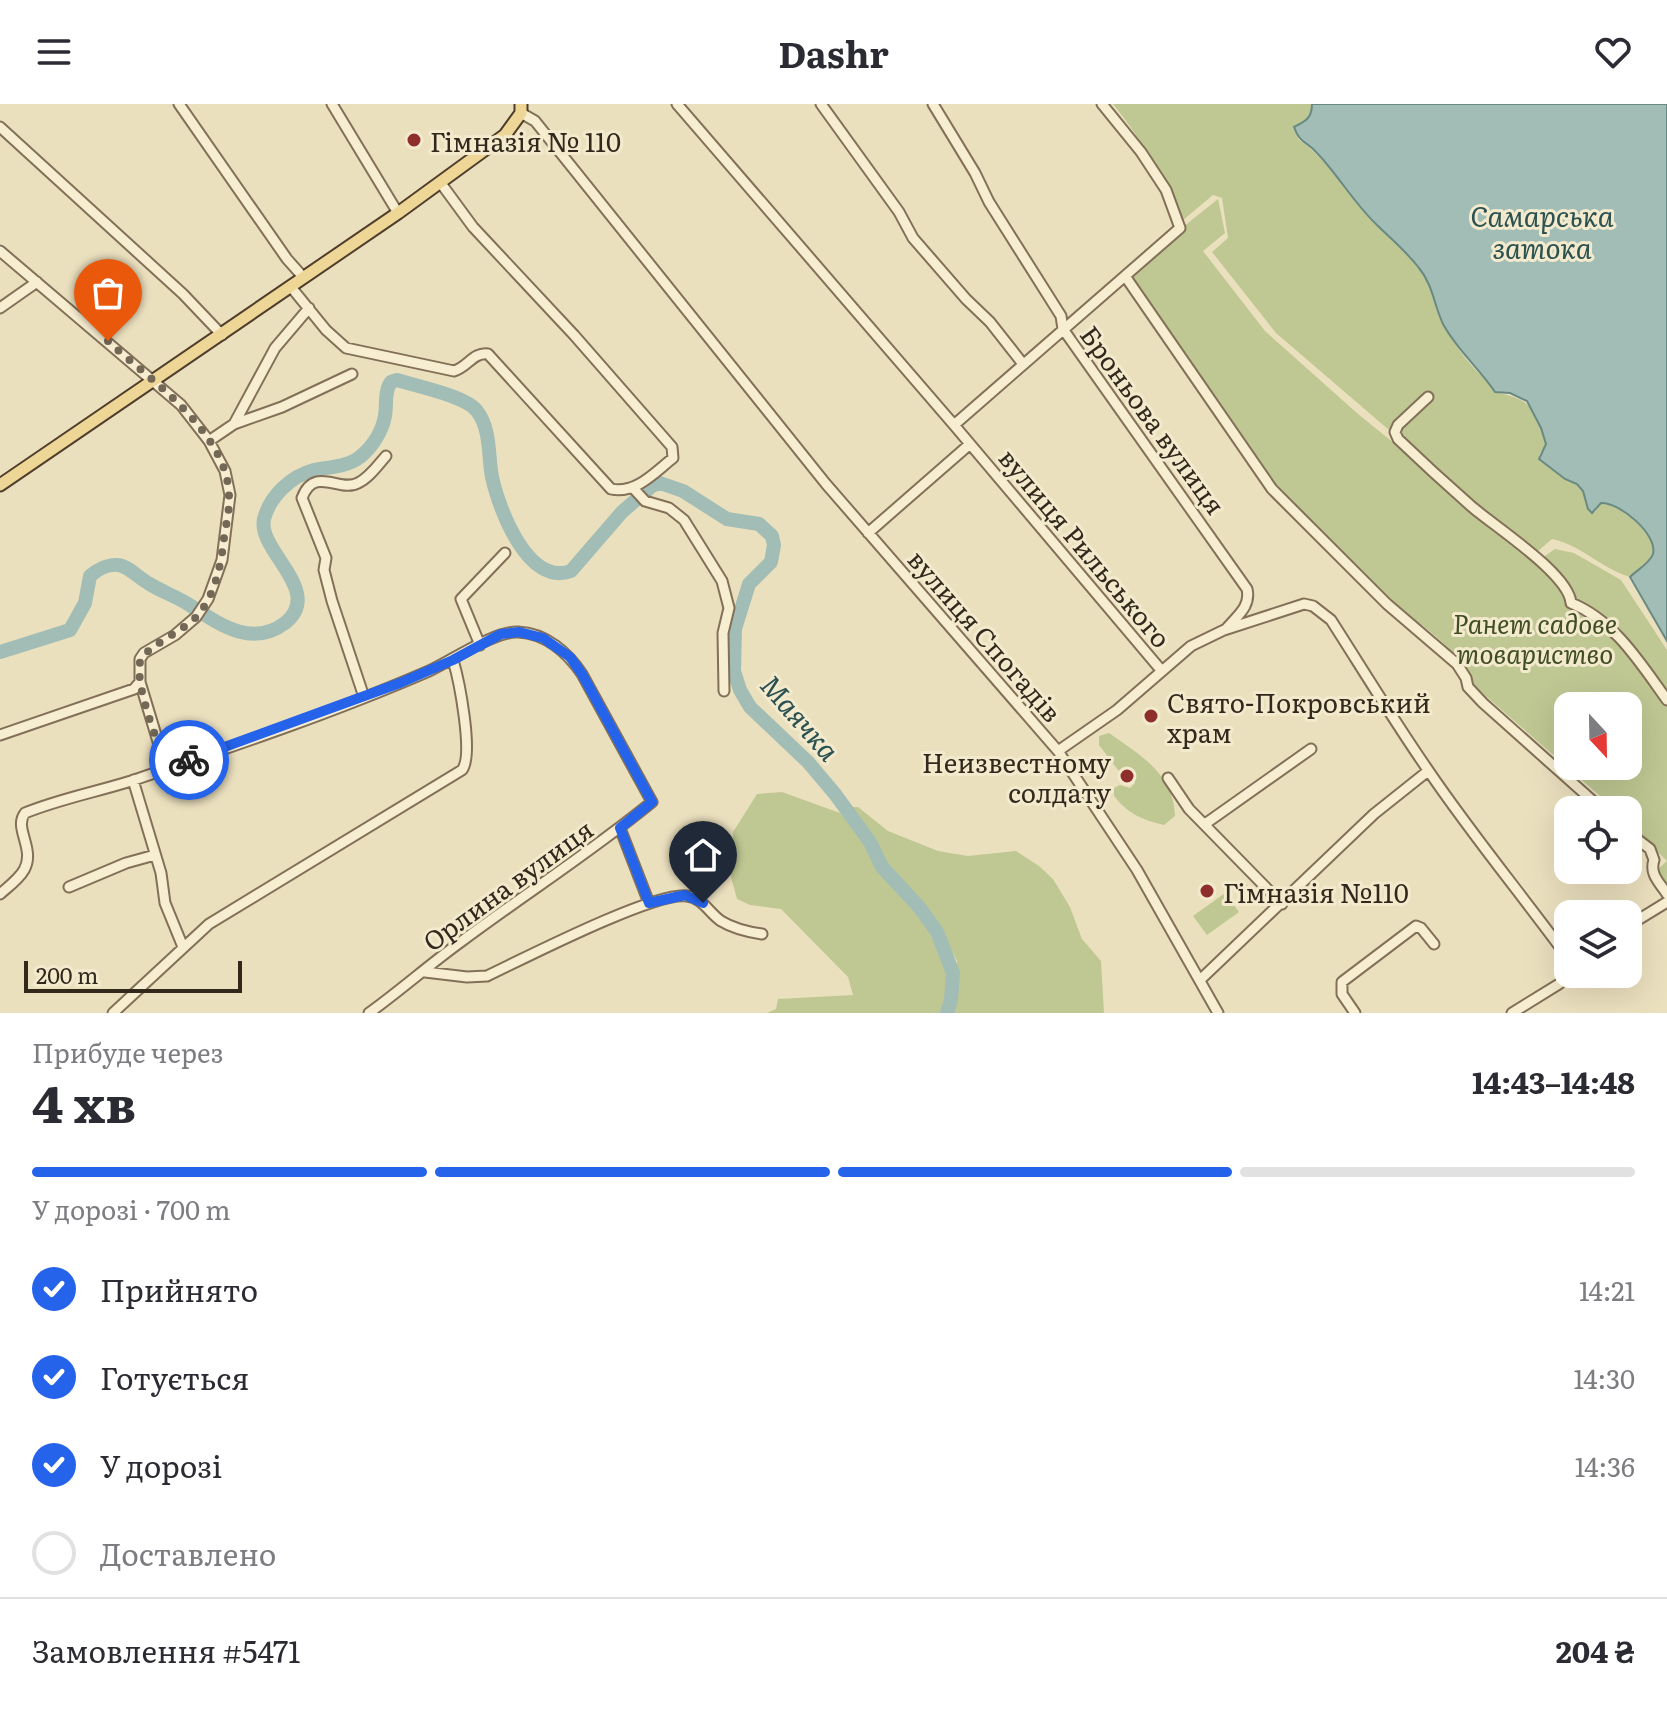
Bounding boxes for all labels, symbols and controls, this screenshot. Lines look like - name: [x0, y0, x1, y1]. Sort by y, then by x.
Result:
- text: Dashr: [778, 26, 889, 79]
- icon: menu: [32, 30, 76, 74]
- icon: heart: [1591, 30, 1635, 74]
- place label: Гімназія № 110: [430, 121, 621, 160]
- marker: Гімназія № 110: [405, 131, 423, 149]
- water label: Самарська затока: [1470, 194, 1614, 268]
- pin: [74, 259, 142, 341]
- icon: bag: [86, 271, 130, 315]
- street label: Броньова вулиця: [1072, 316, 1236, 522]
- street label: вулиця Рильського: [991, 439, 1181, 655]
- street label: вулиця Спогадів: [900, 540, 1072, 730]
- park label: Ранет садове товариство: [1453, 603, 1617, 672]
- water label: Маячка: [752, 665, 850, 769]
- place label: Свято-Покровський храм: [1167, 682, 1431, 751]
- north arrow: [1554, 692, 1642, 780]
- map controls: [1554, 692, 1642, 988]
- marker: Свято-Покровський храм: [1142, 707, 1160, 725]
- courier: [149, 720, 229, 800]
- icon: bike: [167, 738, 211, 782]
- place label: Неизвестному солдату: [922, 742, 1111, 811]
- marker: Неизвестному солдату: [1118, 767, 1136, 785]
- button: locate: [1554, 796, 1642, 884]
- street label: Орлина вулиця: [414, 809, 600, 959]
- pin: [669, 821, 737, 903]
- icon: home: [681, 833, 725, 877]
- place label: Гімназія №110: [1223, 872, 1409, 911]
- marker: Гімназія №110: [1198, 882, 1216, 900]
- button: layers: [1554, 900, 1642, 988]
- scale bar: [24, 957, 242, 993]
- text: 200 m: [36, 958, 98, 991]
- text: Прибуде через: [32, 1032, 223, 1071]
- text: 14:43–14:48: [1472, 1059, 1635, 1103]
- text: 4 хв: [32, 1062, 136, 1139]
- text: У дорозі · 700 m: [32, 1189, 230, 1228]
- icon: check: [32, 1267, 76, 1311]
- text: Прийнято: [100, 1267, 258, 1311]
- text: 14:21: [1579, 1270, 1635, 1309]
- icon: check: [32, 1355, 76, 1399]
- text: Готується: [100, 1355, 249, 1399]
- text: 14:30: [1574, 1358, 1635, 1397]
- icon: check: [32, 1443, 76, 1487]
- text: У дорозі: [100, 1443, 222, 1487]
- text: 14:36: [1575, 1446, 1635, 1485]
- text: Доставлено: [100, 1531, 276, 1575]
- text: Замовлення #5471: [32, 1628, 300, 1672]
- text: 204 ₴: [1556, 1628, 1635, 1672]

